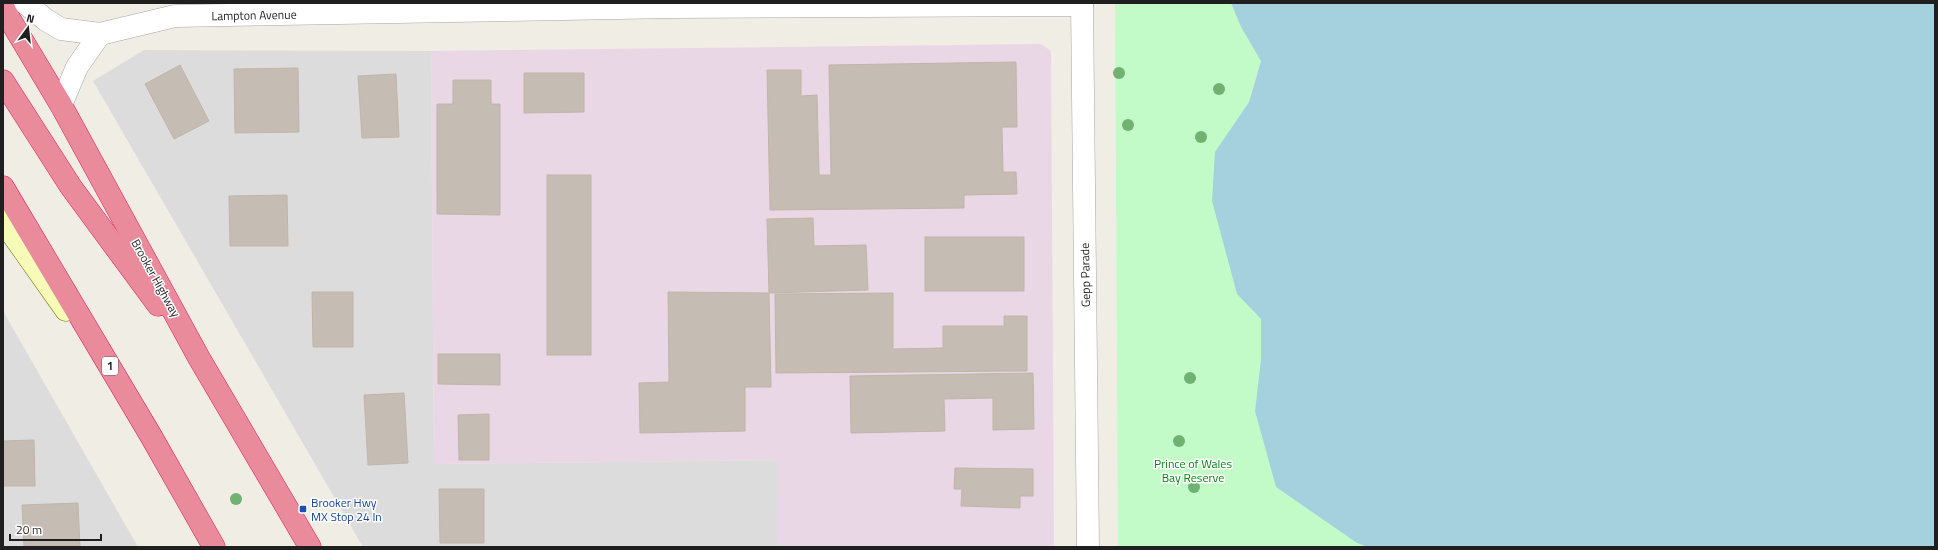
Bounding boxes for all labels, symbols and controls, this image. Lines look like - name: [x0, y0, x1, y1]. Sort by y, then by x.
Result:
- street label: Lampton Avenue: [211, 5, 297, 25]
- north arrow: [8, 8, 48, 48]
- text: N: [25, 10, 36, 27]
- street label: Brooker Highway: [127, 235, 185, 321]
- street label: Gepp Parade: [1075, 243, 1095, 307]
- road number: 1: [102, 357, 118, 375]
- park label: Prince of Wales Bay Reserve: [1154, 454, 1232, 487]
- place label: Brooker Hwy MX Stop 24 In: [311, 493, 382, 526]
- marker: Brooker Hwy MX Stop 24 In: [298, 504, 308, 514]
- scale bar: [10, 516, 101, 542]
- text: 20 m: [16, 520, 42, 539]

